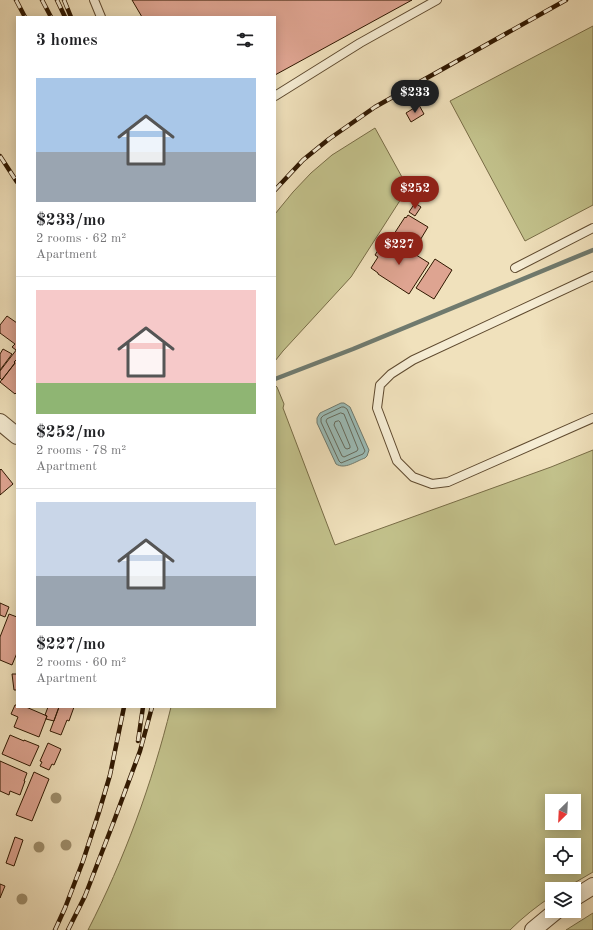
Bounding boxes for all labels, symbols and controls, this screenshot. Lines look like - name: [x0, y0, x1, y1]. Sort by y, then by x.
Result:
- icon: filters: [234, 29, 256, 51]
- text: 3 homes: [36, 32, 98, 49]
- pin: $233: [391, 80, 439, 114]
- text: $233: [400, 86, 430, 99]
- icon: home: [110, 104, 182, 176]
- pin: $252: [391, 176, 439, 210]
- text: $252: [400, 182, 430, 195]
- text: $233/mo: [36, 212, 105, 229]
- text: 2 rooms · 62 m²: [36, 232, 126, 245]
- pin: $227: [375, 232, 423, 266]
- text: $227: [384, 238, 414, 251]
- text: Apartment: [36, 248, 97, 261]
- icon: home: [110, 316, 182, 388]
- text: $252/mo: [36, 424, 105, 441]
- text: 2 rooms · 78 m²: [36, 444, 126, 457]
- text: Apartment: [36, 460, 97, 473]
- icon: home: [110, 528, 182, 600]
- text: $227/mo: [36, 636, 105, 653]
- text: 2 rooms · 60 m²: [36, 656, 126, 669]
- text: Apartment: [36, 672, 97, 685]
- north arrow: [545, 794, 581, 830]
- map controls: [545, 794, 581, 918]
- button: locate: [545, 838, 581, 874]
- button: layers: [545, 882, 581, 918]

